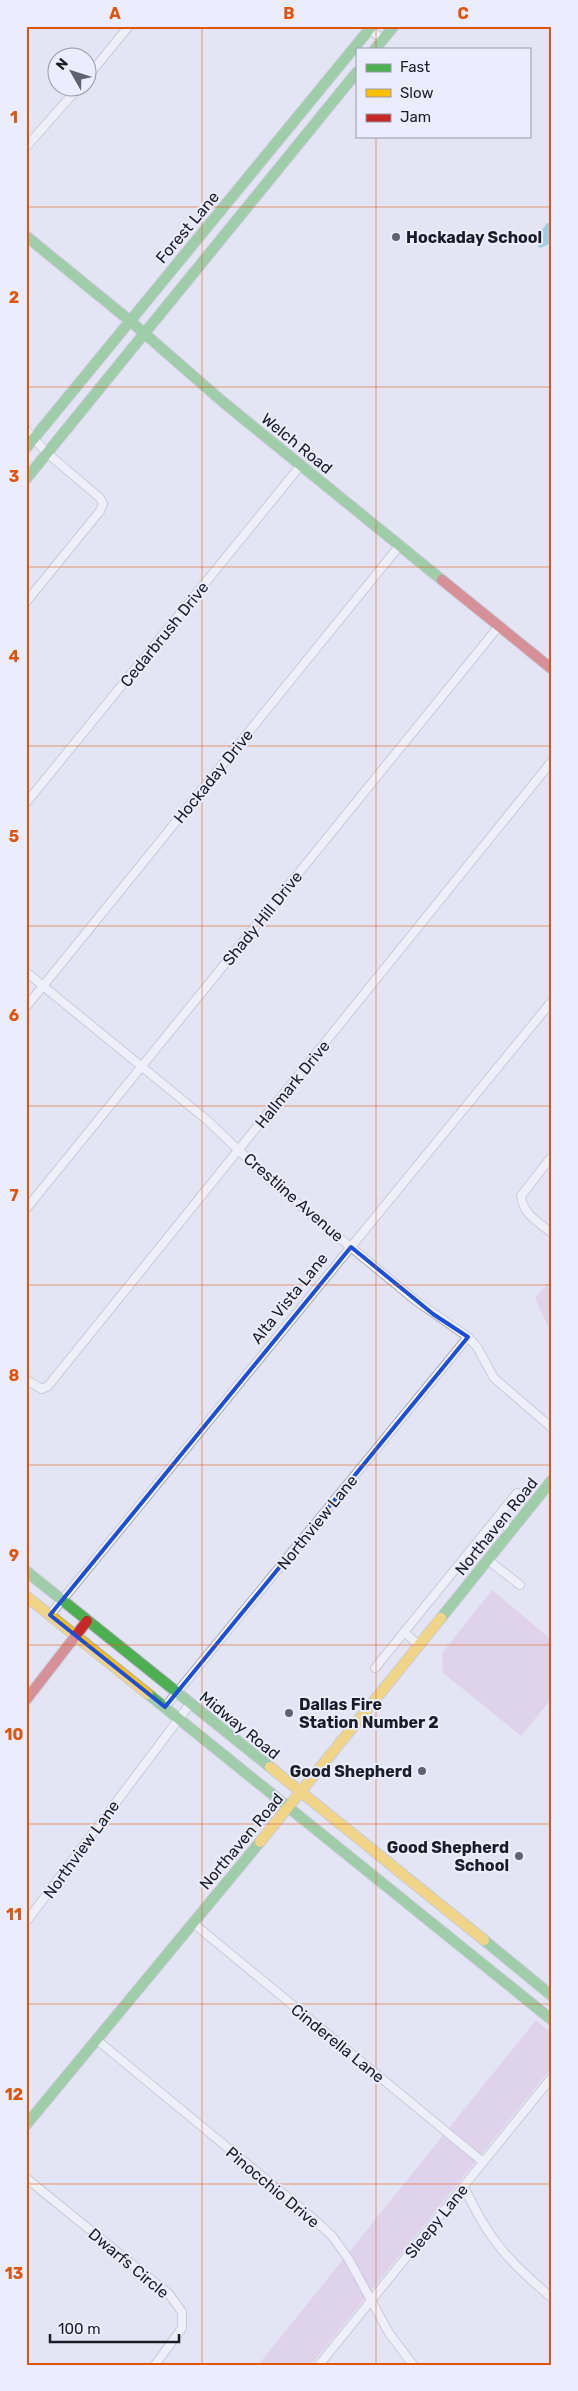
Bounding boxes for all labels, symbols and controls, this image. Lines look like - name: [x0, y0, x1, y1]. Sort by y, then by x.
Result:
- text: A: [109, 4, 121, 23]
- text: B: [283, 4, 295, 23]
- text: C: [457, 4, 469, 23]
- north arrow: [48, 48, 98, 98]
- legend: [356, 48, 530, 138]
- text: N: [53, 55, 72, 73]
- text: Fast: [400, 58, 430, 76]
- text: Slow: [400, 84, 433, 102]
- text: 1: [10, 108, 18, 127]
- text: Jam: [400, 108, 431, 126]
- street label: Forest Lane: [152, 187, 223, 267]
- place label: Hockaday School: [406, 228, 542, 247]
- marker: Hockaday School: [390, 231, 402, 243]
- text: 2: [9, 288, 19, 307]
- street label: Welch Road: [257, 409, 336, 478]
- text: 3: [9, 467, 19, 486]
- street label: Cedarbrush Drive: [116, 578, 213, 691]
- text: 4: [9, 647, 20, 666]
- street label: Hockaday Drive: [170, 725, 257, 827]
- text: 5: [9, 827, 19, 846]
- street label: Shady Hill Drive: [219, 867, 306, 969]
- text: 6: [9, 1006, 19, 1025]
- street label: Hallmark Drive: [251, 1036, 334, 1132]
- street label: Crestline Avenue: [240, 1149, 347, 1246]
- text: 7: [9, 1186, 19, 1205]
- street label: Alta Vista Lane: [247, 1249, 332, 1347]
- text: 8: [9, 1366, 20, 1385]
- street label: Northview Lane: [273, 1471, 361, 1574]
- street label: Northaven Road: [451, 1474, 542, 1579]
- text: 9: [9, 1546, 19, 1565]
- street label: Midway Road: [196, 1687, 284, 1763]
- place label: Dallas Fire Station Number 2: [299, 1695, 439, 1732]
- marker: Dallas Fire Station Number 2: [283, 1707, 295, 1719]
- text: 10: [5, 1725, 24, 1744]
- place label: Good Shepherd: [290, 1762, 412, 1781]
- marker: Good Shepherd: [416, 1765, 428, 1777]
- street label: Northaven Road: [195, 1789, 287, 1893]
- street label: Northview Lane: [39, 1797, 123, 1902]
- place label: Good Shepherd School: [387, 1838, 509, 1875]
- marker: Good Shepherd School: [513, 1850, 525, 1862]
- text: 11: [6, 1905, 22, 1924]
- street label: Cinderella Lane: [287, 2000, 388, 2087]
- text: 12: [5, 2085, 23, 2104]
- street label: Pinocchio Drive: [222, 2143, 323, 2232]
- street label: Sleepy Lane: [401, 2180, 472, 2262]
- street label: Dwarfs Circle: [85, 2224, 173, 2302]
- text: 13: [5, 2264, 23, 2283]
- scale bar: [50, 2311, 179, 2343]
- text: 100 m: [58, 2320, 100, 2338]

